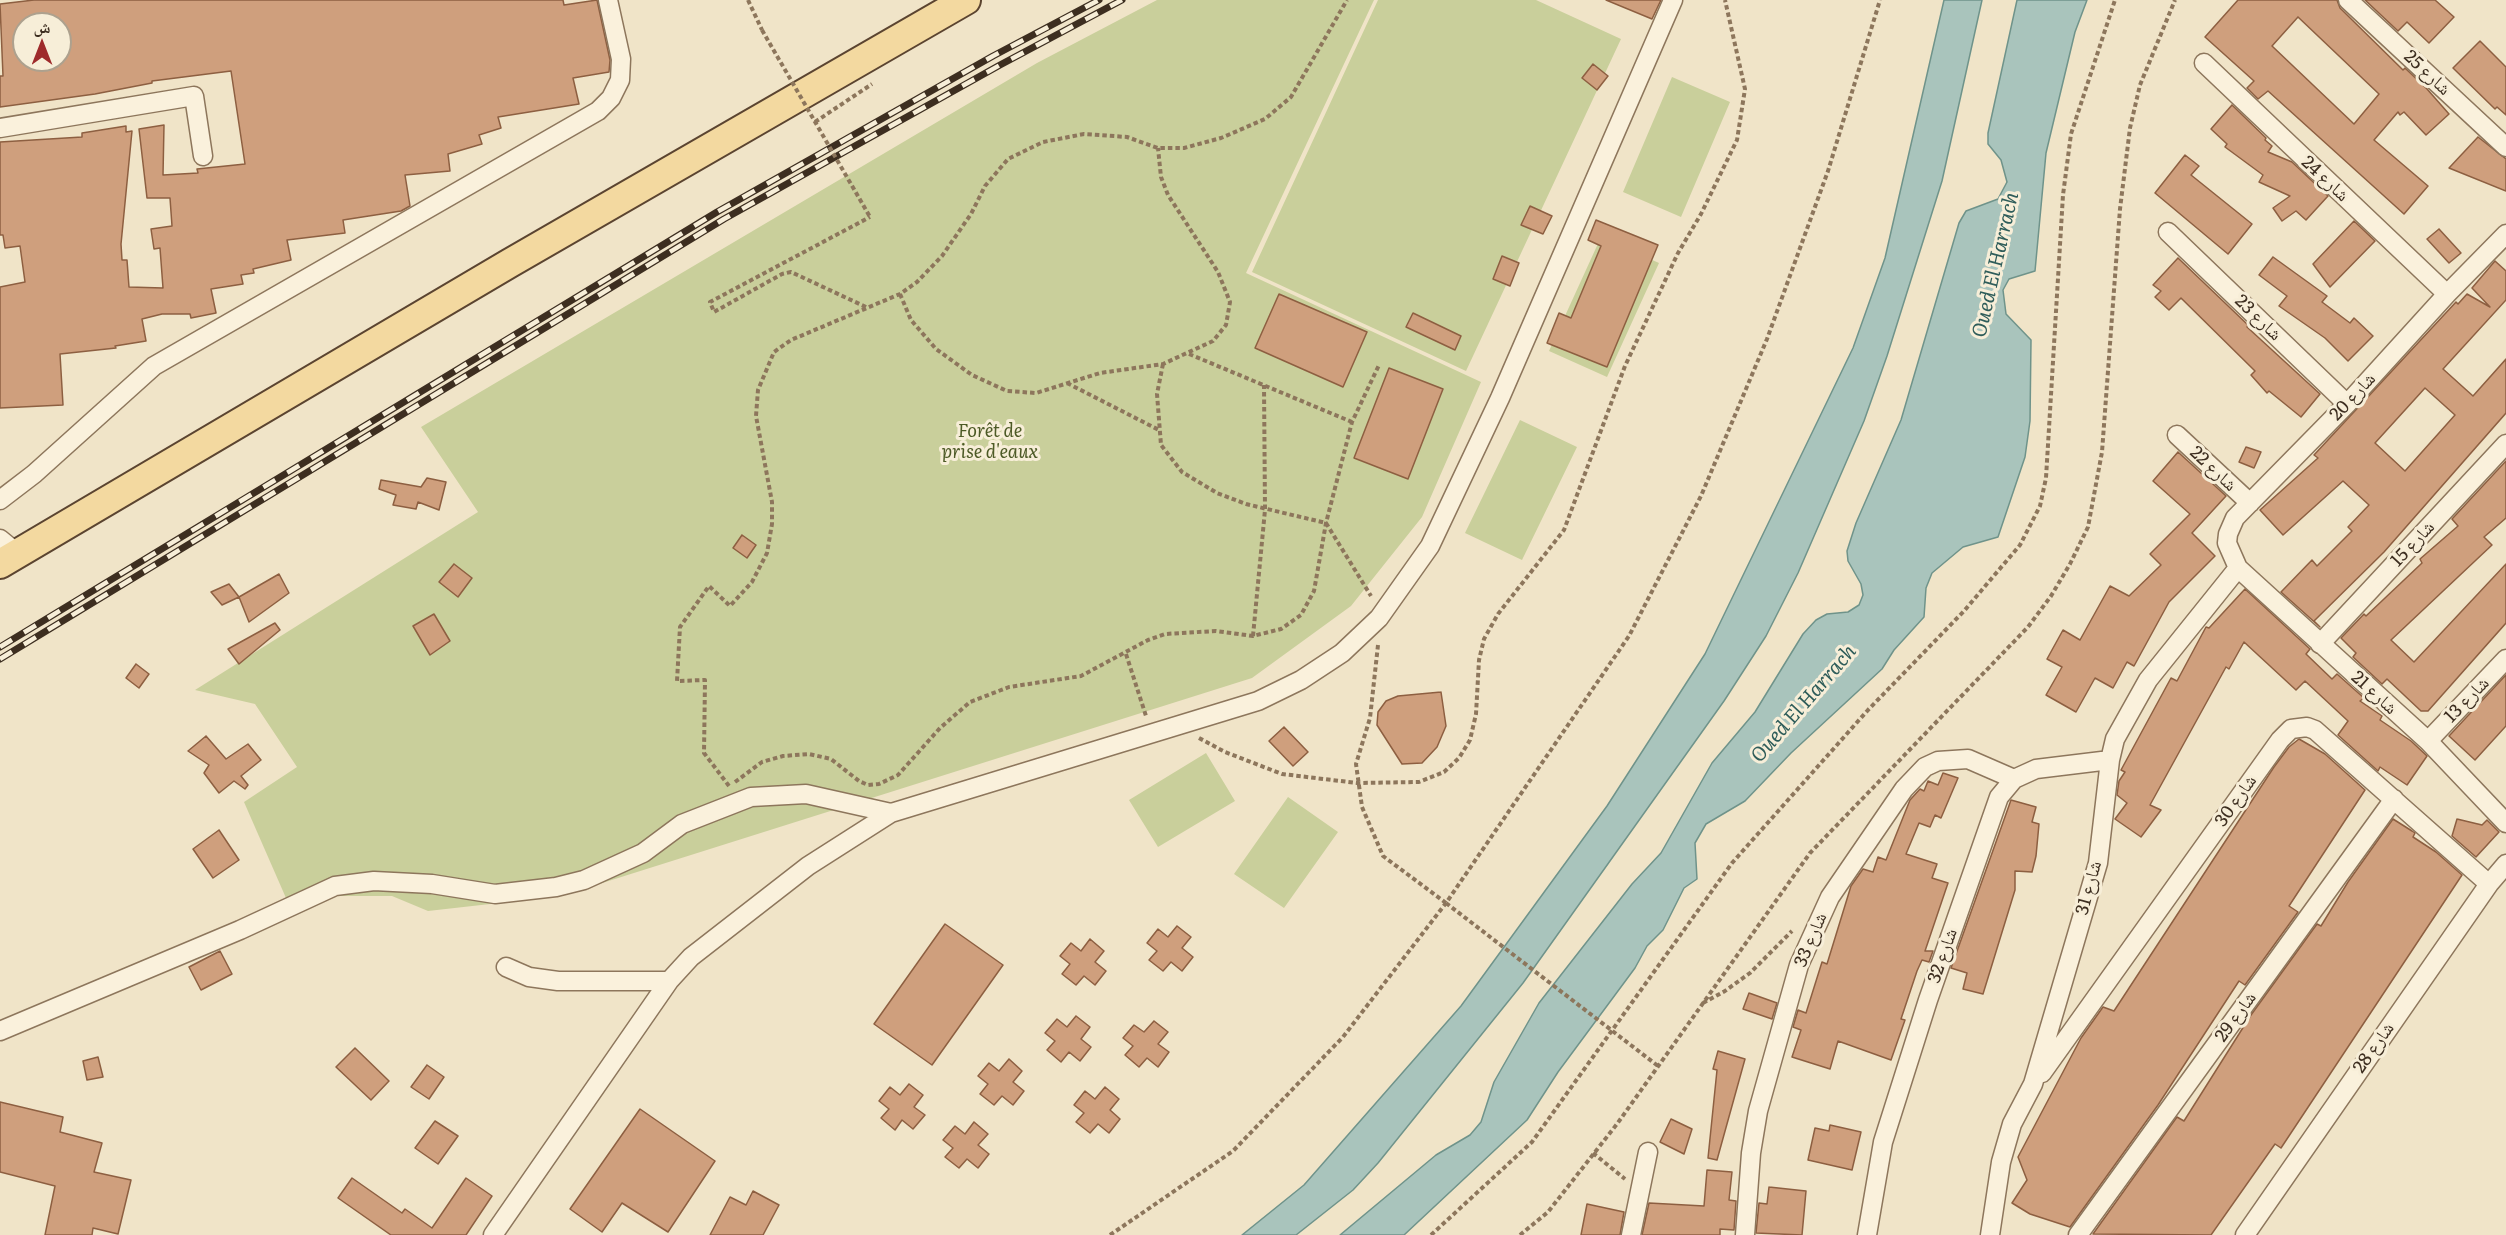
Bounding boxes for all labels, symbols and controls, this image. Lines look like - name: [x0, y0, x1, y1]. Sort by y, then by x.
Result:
- north arrow: [12, 12, 72, 72]
- text: ش: [34, 14, 50, 38]
- street label: شارع 25: [2399, 46, 2455, 100]
- street label: شارع 24: [2297, 152, 2353, 206]
- water label: Oued El Harrach: [1968, 190, 2024, 340]
- street label: شارع 23: [2230, 291, 2286, 345]
- street label: شارع 20: [2326, 369, 2380, 425]
- park label: Forêt de prise d'eaux: [942, 421, 1038, 464]
- street label: شارع 22: [2185, 442, 2241, 496]
- street label: شارع 15: [2387, 517, 2439, 571]
- water label: Oued El Harrach: [1746, 640, 1862, 768]
- street label: شارع 21: [2347, 667, 2401, 719]
- street label: شارع 13: [2440, 673, 2494, 727]
- street label: شارع 30: [2211, 771, 2261, 831]
- street label: شارع 31: [2071, 859, 2107, 917]
- street label: شارع 33: [1790, 910, 1832, 970]
- street label: شارع 32: [1924, 926, 1962, 986]
- street label: شارع 29: [2211, 988, 2261, 1046]
- street label: شارع 28: [2349, 1019, 2399, 1077]

